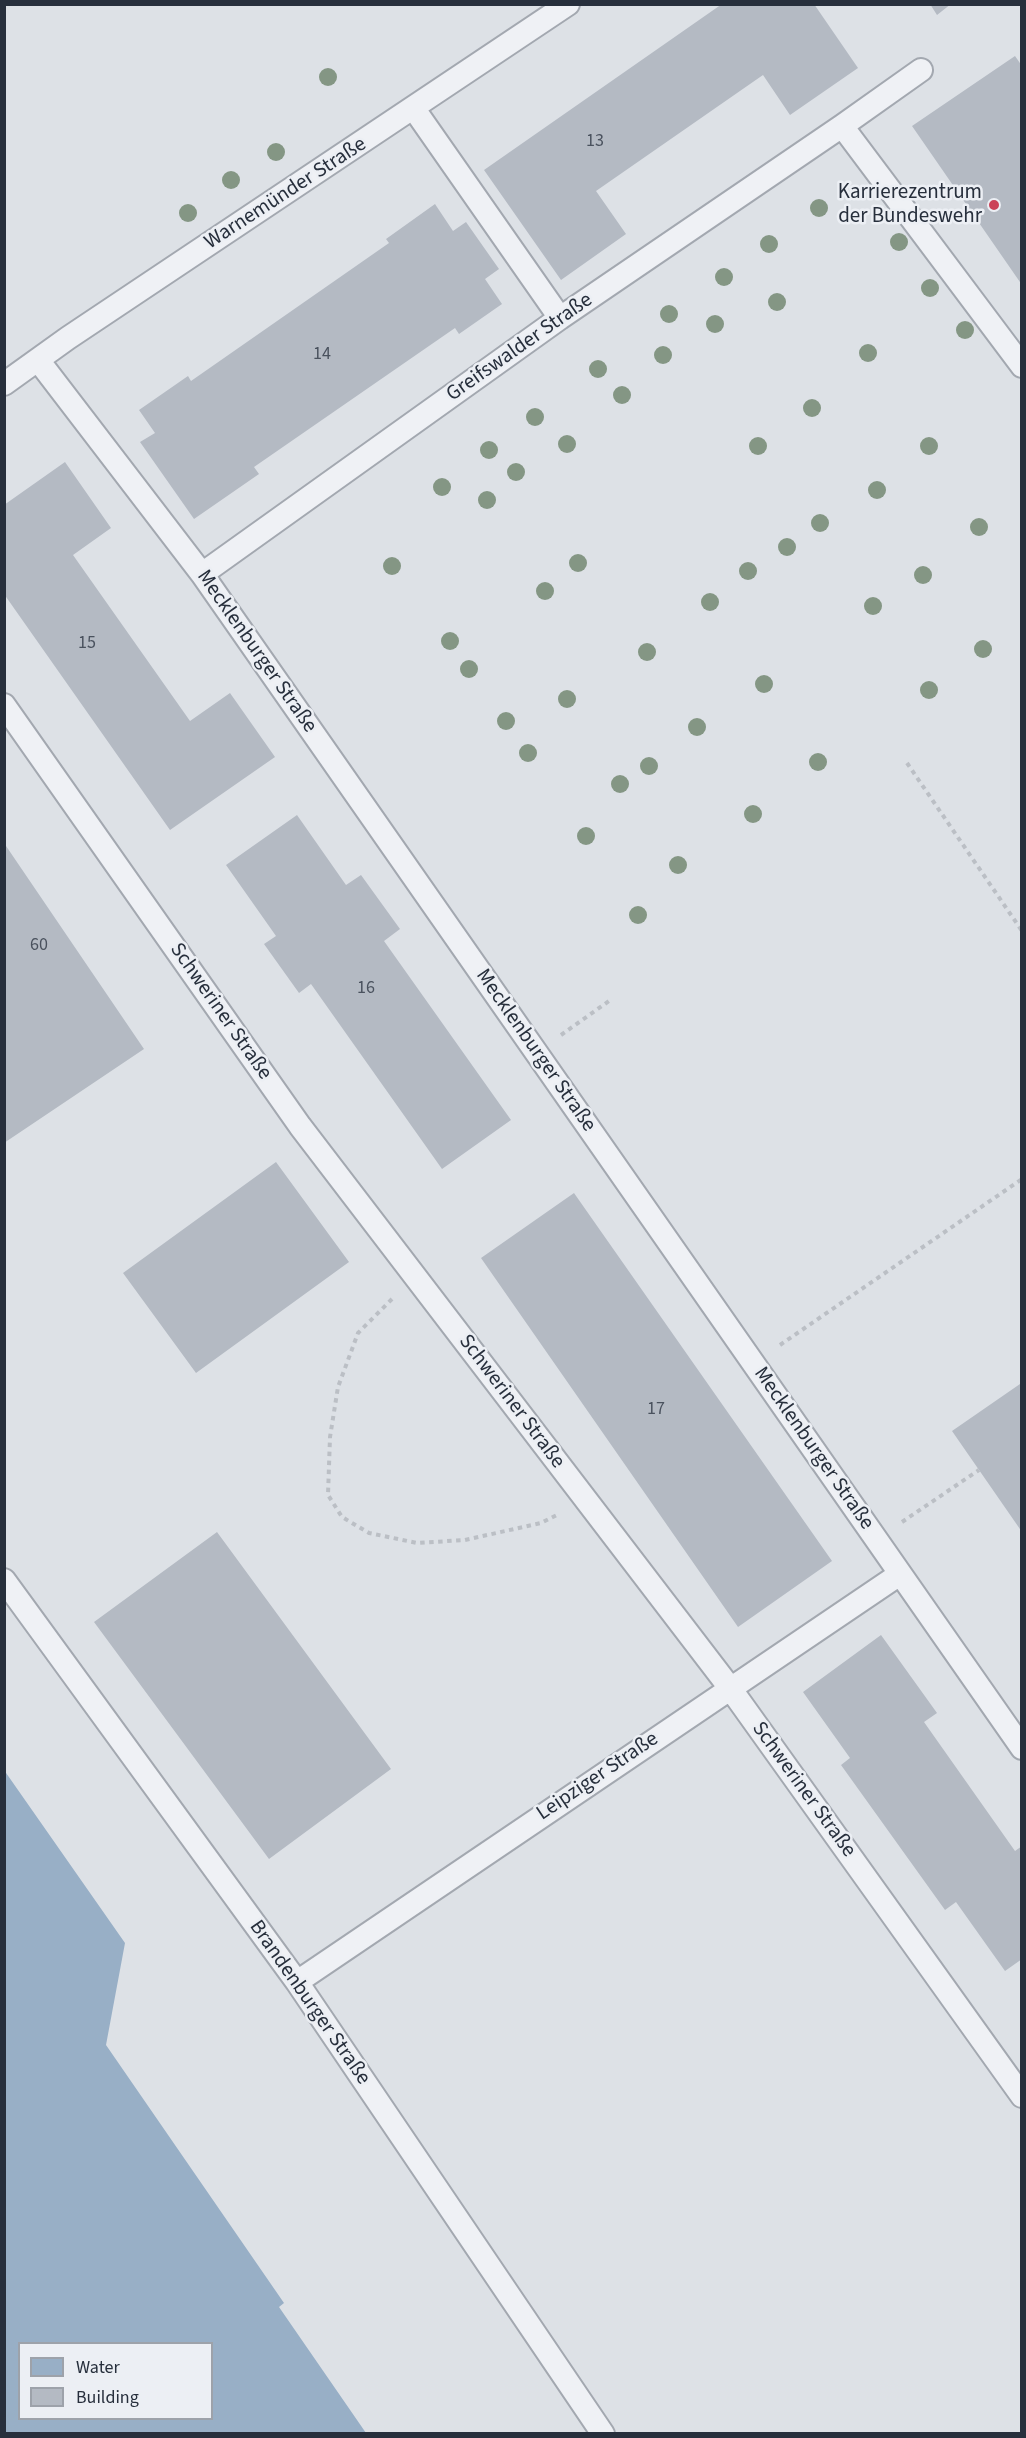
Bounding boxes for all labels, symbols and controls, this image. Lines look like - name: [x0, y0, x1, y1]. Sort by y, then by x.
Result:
- house number: 13: [586, 131, 604, 153]
- street label: Warnemünder Straße: [201, 132, 371, 256]
- place label: Karrierezentrum der Bundeswehr: [838, 180, 982, 230]
- marker: Karrierezentrum der Bundeswehr: [987, 198, 1001, 212]
- street label: Greifswalder Straße: [442, 288, 598, 408]
- house number: 14: [313, 344, 331, 366]
- street label: Mecklenburger Straße: [190, 566, 322, 738]
- house number: 15: [78, 633, 96, 655]
- house number: 60: [30, 935, 48, 957]
- street label: Schweriner Straße: [163, 939, 277, 1085]
- street label: Mecklenburger Straße: [469, 965, 601, 1137]
- house number: 16: [357, 978, 375, 1000]
- street label: Schweriner Straße: [452, 1330, 570, 1474]
- street label: Mecklenburger Straße: [747, 1363, 879, 1535]
- house number: 17: [647, 1399, 665, 1421]
- street label: Schweriner Straße: [745, 1717, 861, 1863]
- street label: Leipziger Straße: [532, 1727, 664, 1827]
- street label: Brandenburger Straße: [243, 1916, 375, 2090]
- legend: [18, 2342, 213, 2420]
- text: Water: [76, 2355, 120, 2380]
- text: Building: [76, 2385, 139, 2410]

